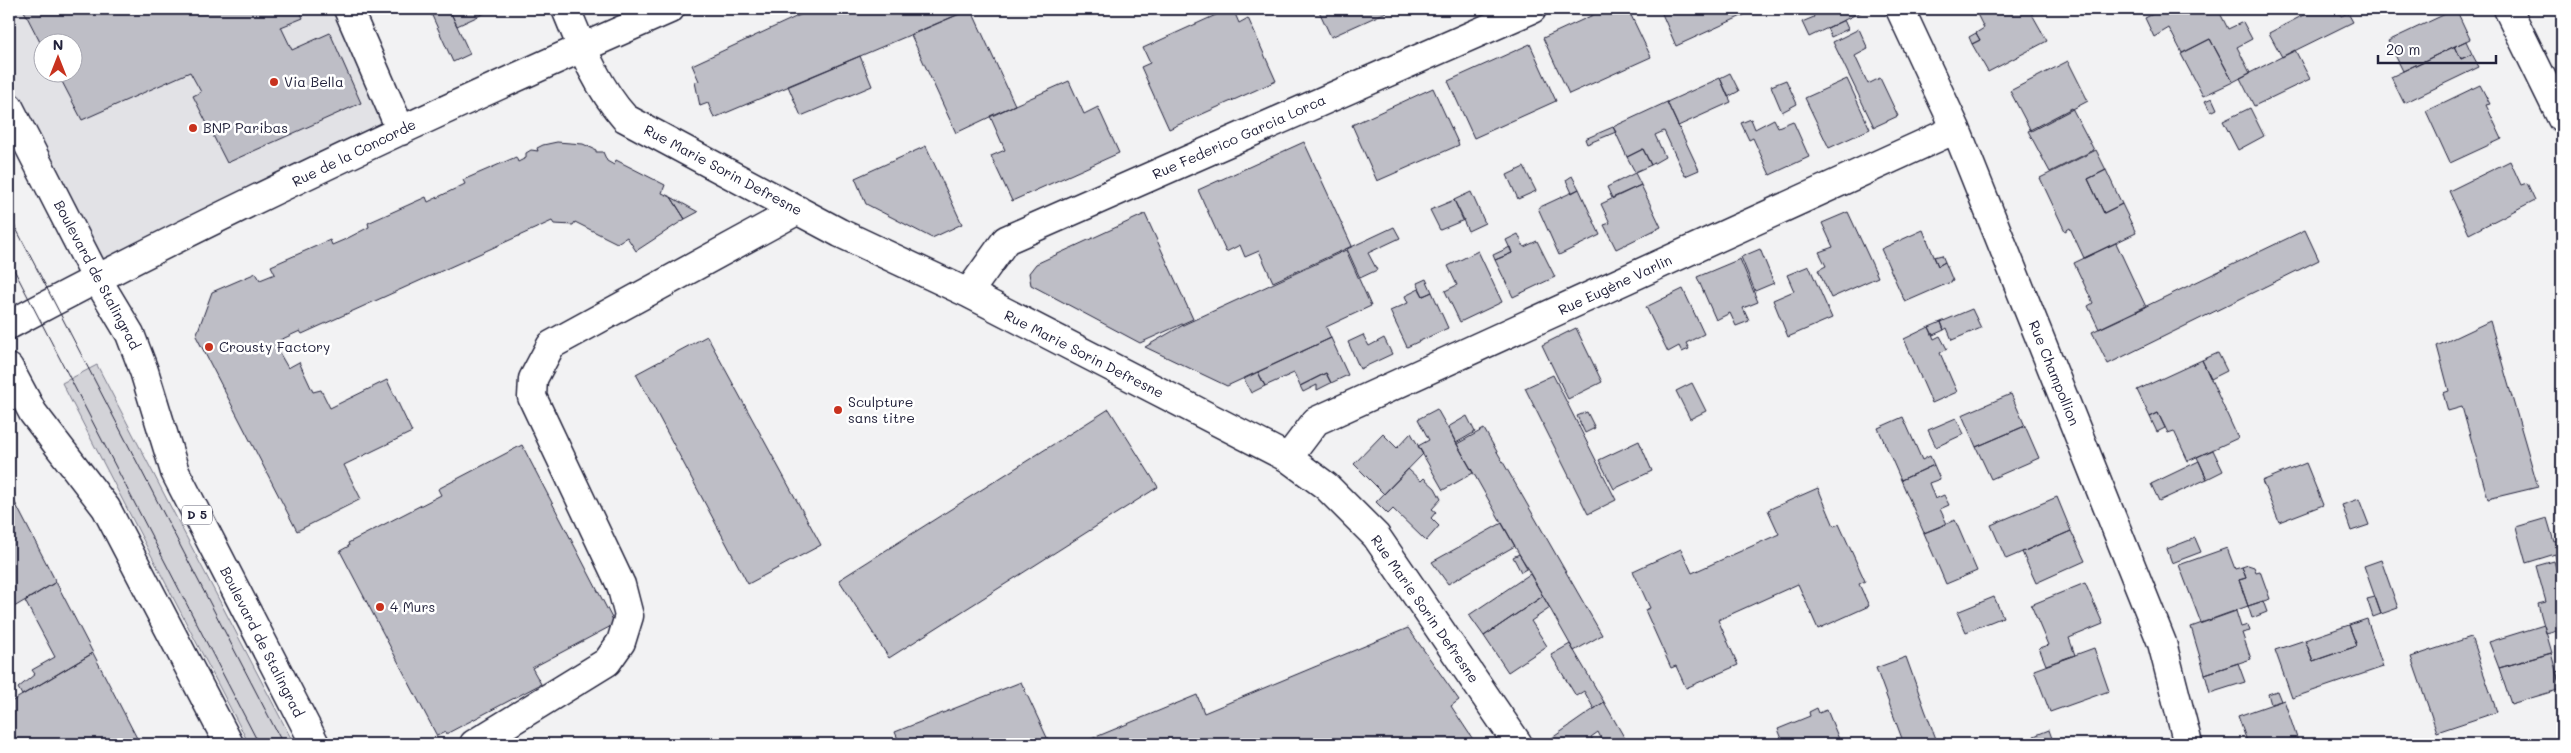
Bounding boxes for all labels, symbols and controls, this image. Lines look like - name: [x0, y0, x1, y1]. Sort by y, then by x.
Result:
- north arrow: [32, 32, 82, 82]
- scale bar: [2378, 32, 2496, 64]
- text: N: [53, 35, 63, 54]
- text: 20 m: [2386, 39, 2420, 59]
- place label: Via Bella: [284, 72, 344, 91]
- marker: Via Bella: [268, 76, 280, 88]
- street label: Rue Federico Garcia Lorca: [1149, 90, 1328, 183]
- street label: Rue de la Concorde: [289, 114, 419, 191]
- place label: BNP Paribas: [203, 118, 288, 137]
- street label: Rue Marie Sorin Defresne: [641, 120, 806, 219]
- marker: BNP Paribas: [187, 122, 199, 134]
- street label: Boulevard de Stalingrad: [50, 197, 145, 353]
- street label: Rue Eugène Varlin: [1555, 250, 1675, 319]
- street label: Rue Marie Sorin Defresne: [1001, 305, 1167, 402]
- street label: Rue Champollion: [2025, 317, 2084, 428]
- place label: Crousty Factory: [219, 337, 330, 356]
- marker: Crousty Factory: [203, 341, 215, 353]
- place label: Sculpture sans titre: [848, 392, 915, 427]
- marker: Sculpture sans titre: [832, 404, 844, 416]
- road number: D 5: [182, 506, 212, 524]
- street label: Rue Marie Sorin Defresne: [1367, 531, 1484, 686]
- street label: Boulevard de Stalingrad: [216, 563, 309, 720]
- place label: 4 Murs: [390, 597, 435, 616]
- marker: 4 Murs: [374, 601, 386, 613]

